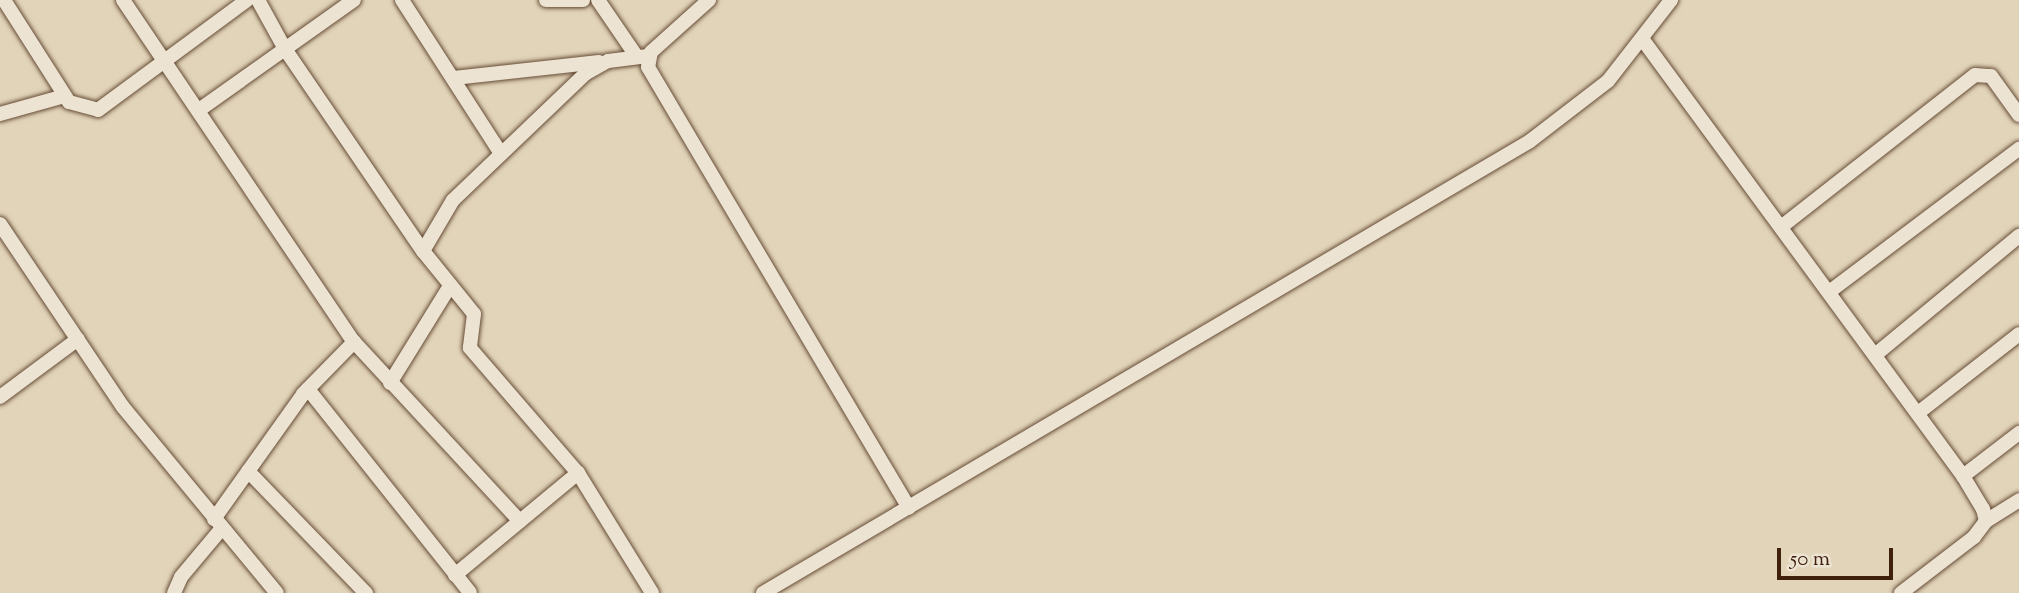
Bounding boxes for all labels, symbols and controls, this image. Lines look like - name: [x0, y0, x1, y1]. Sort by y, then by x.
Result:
- scale bar: [1781, 534, 1896, 578]
- text: 50 m: [1790, 545, 1830, 575]

